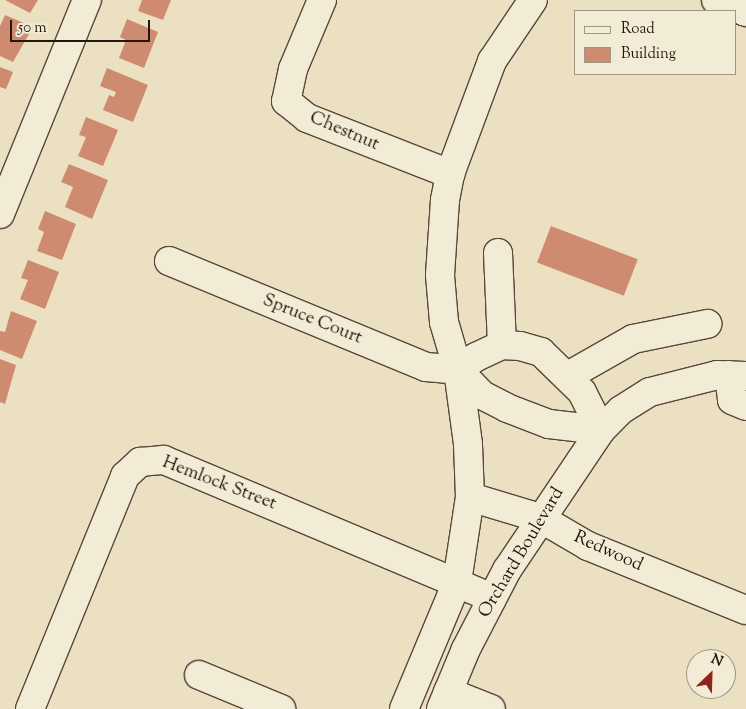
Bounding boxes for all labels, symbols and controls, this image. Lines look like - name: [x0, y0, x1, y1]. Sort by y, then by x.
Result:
- scale bar: [12, 10, 152, 42]
- legend: [574, 10, 736, 75]
- text: 50 m: [18, 18, 47, 39]
- text: Road: [621, 19, 655, 40]
- text: Building: [621, 44, 676, 65]
- street label: Chestnut: [306, 108, 382, 156]
- street label: Spruce Court: [259, 290, 365, 350]
- street label: Hemlock Street: [159, 452, 279, 516]
- street label: Orchard Boulevard: [475, 484, 569, 622]
- street label: Redwood: [570, 527, 646, 577]
- north arrow: [686, 649, 736, 699]
- text: N: [708, 650, 726, 673]

